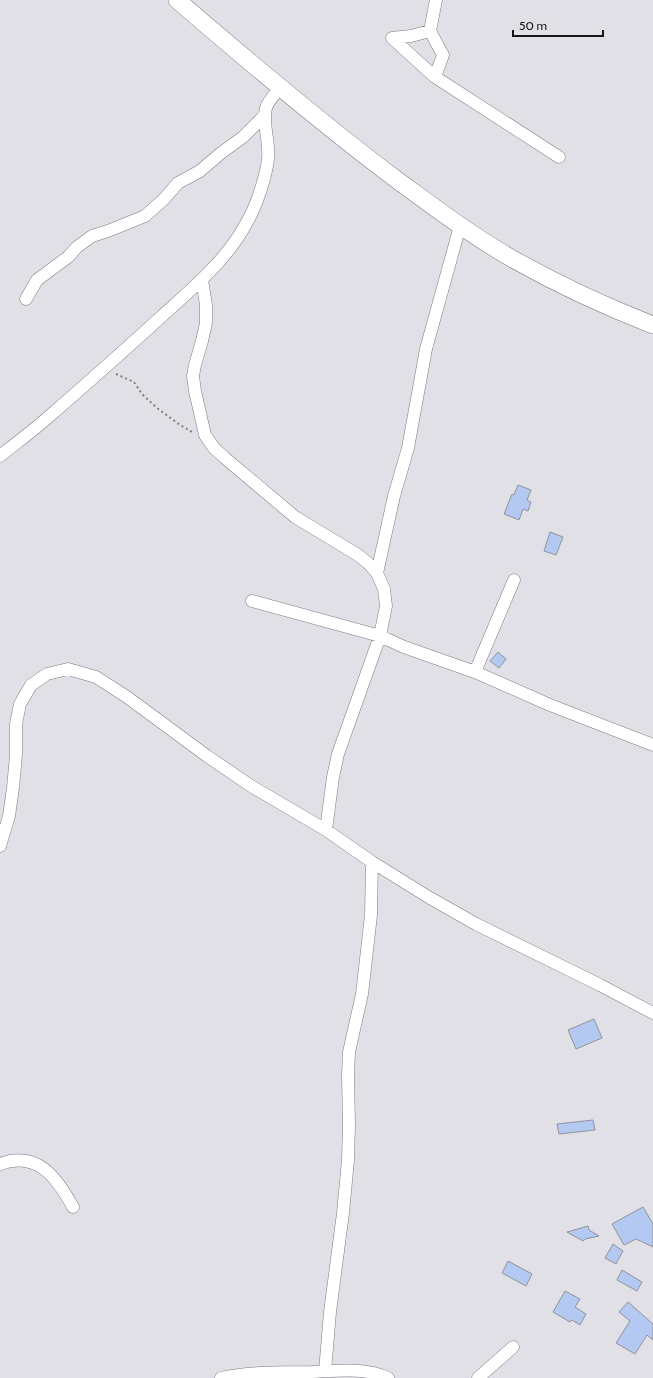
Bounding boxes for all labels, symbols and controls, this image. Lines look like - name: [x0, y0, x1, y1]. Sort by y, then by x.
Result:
- scale bar: [513, 12, 603, 38]
- text: 50 m: [519, 18, 547, 33]

